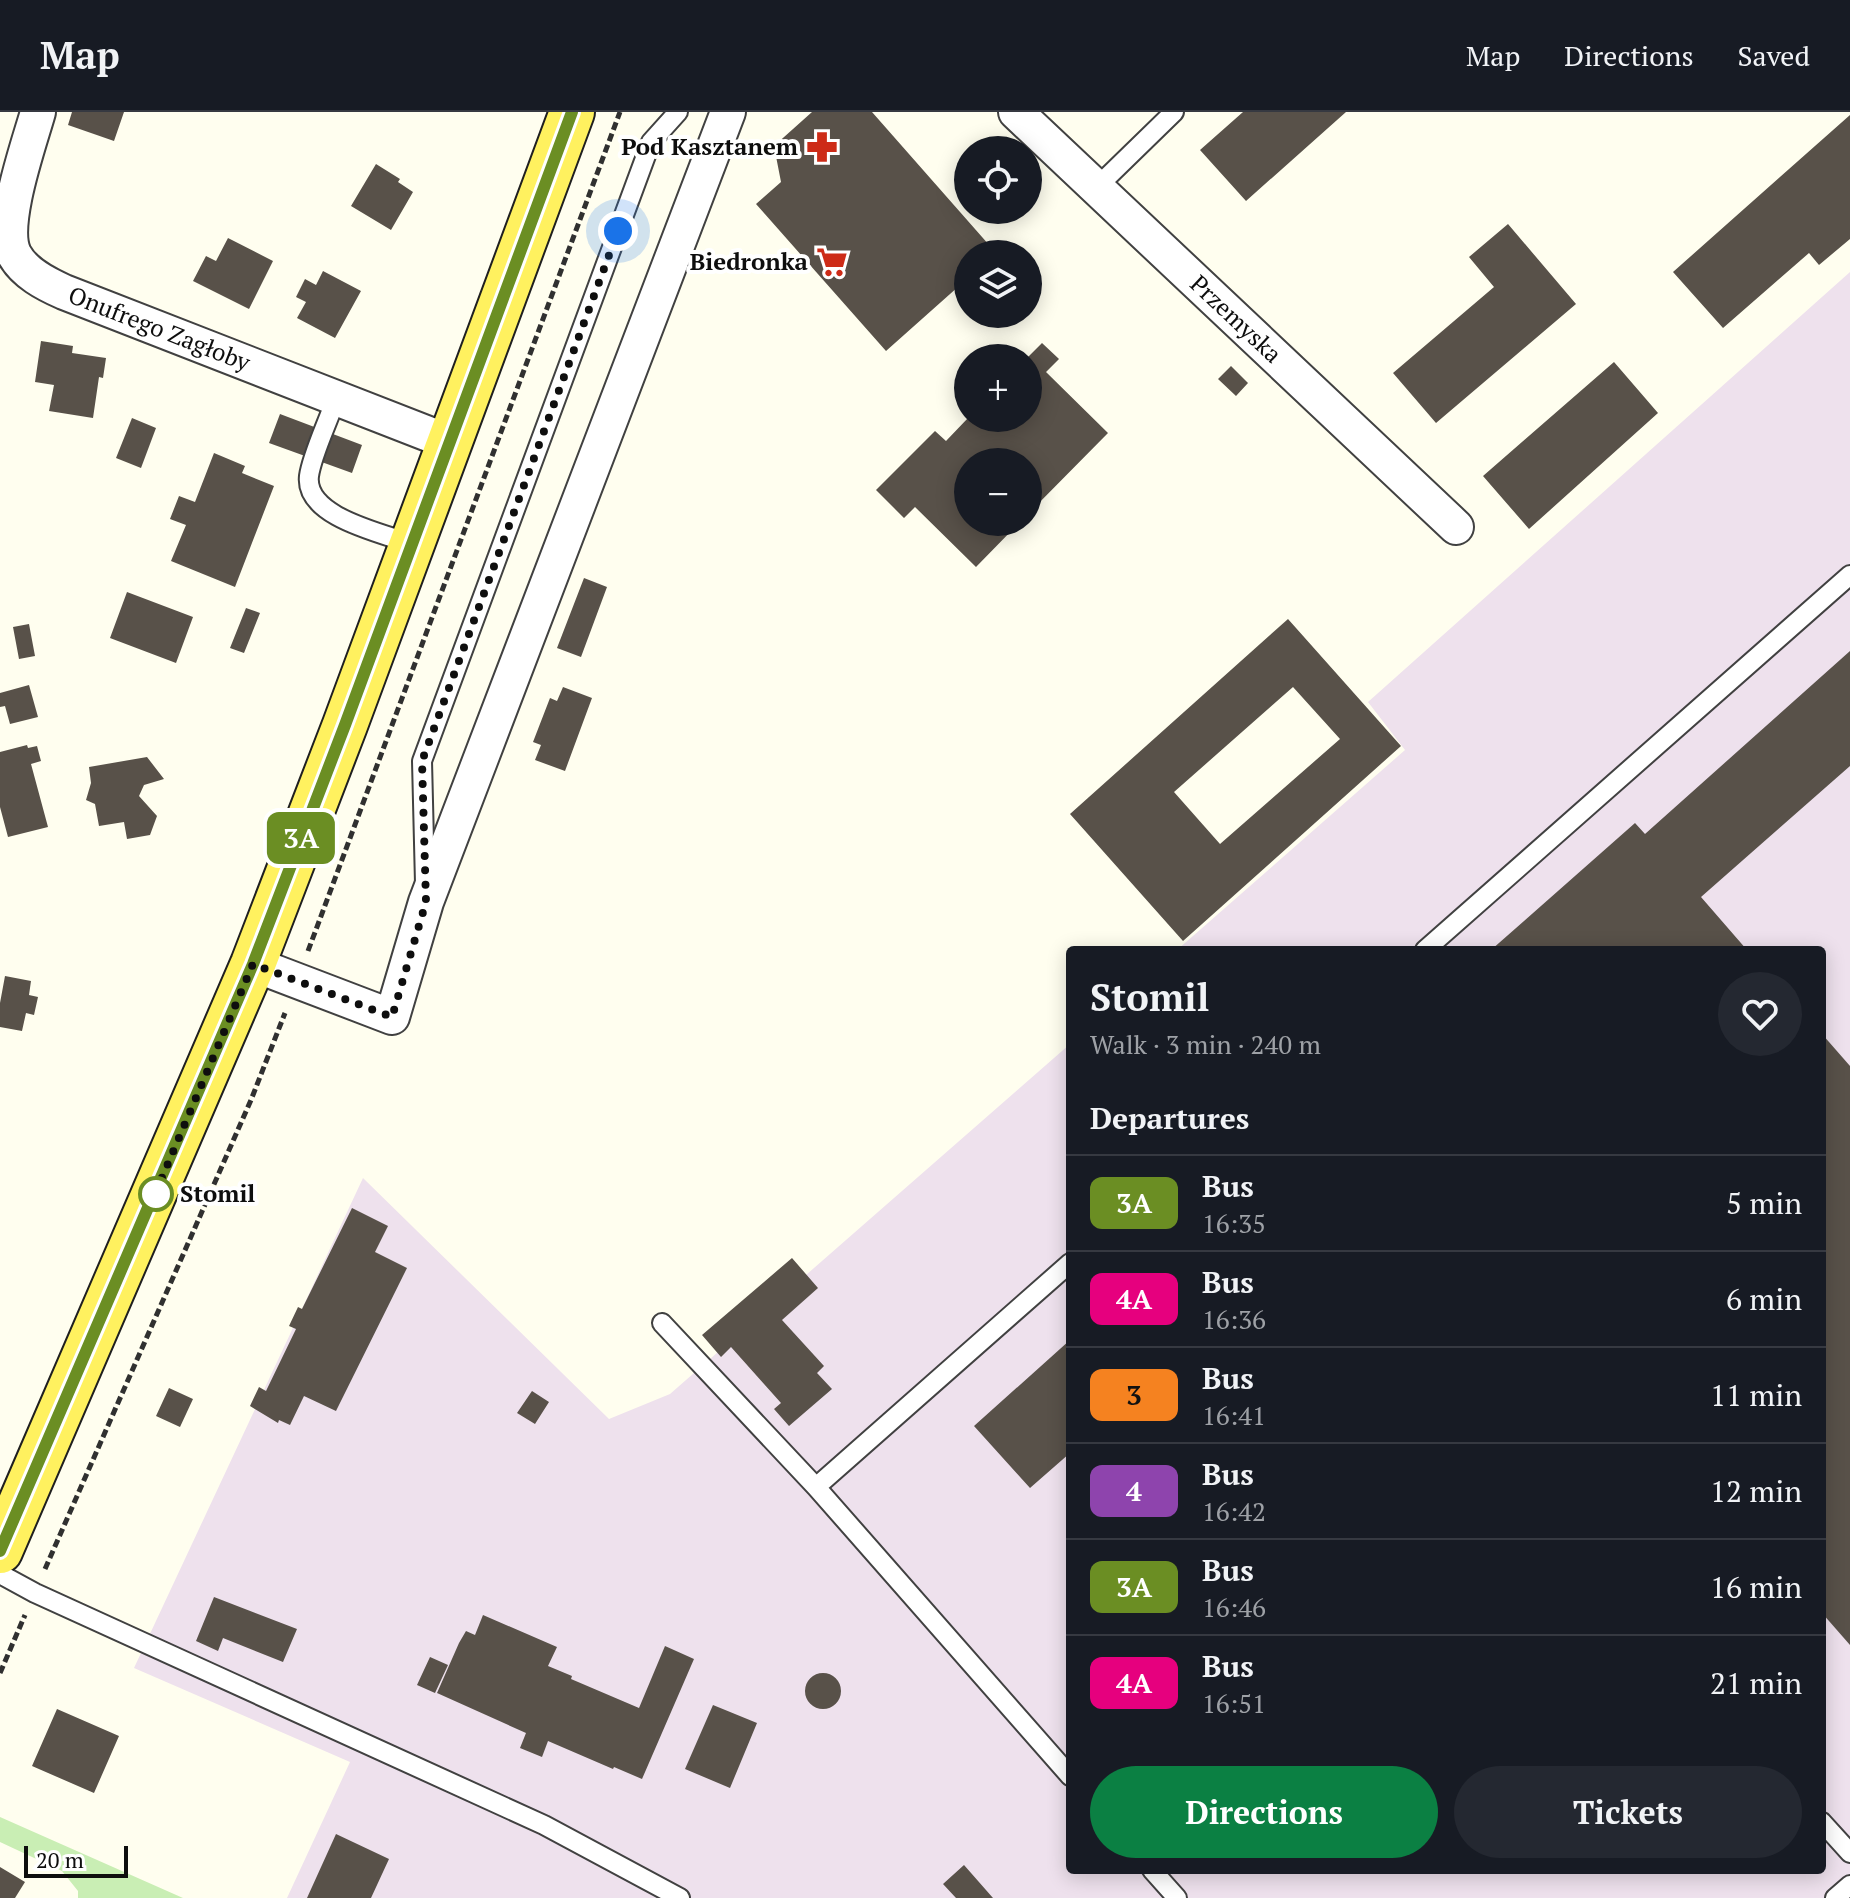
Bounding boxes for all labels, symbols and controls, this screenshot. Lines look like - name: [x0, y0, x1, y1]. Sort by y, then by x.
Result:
- text: Map: [40, 30, 120, 80]
- text: Map: [1466, 37, 1520, 74]
- text: Directions: [1564, 37, 1694, 74]
- text: Saved: [1738, 37, 1810, 74]
- place label: Pod Kasztanem: [621, 130, 798, 162]
- pharmacy icon: Pod Kasztanem: [805, 130, 839, 164]
- map controls: [954, 136, 1042, 536]
- button: locate: [954, 136, 1042, 224]
- your location: [598, 211, 638, 251]
- button: layers: [954, 240, 1042, 328]
- place label: Biedronka: [690, 245, 809, 277]
- supermarket icon: Biedronka: [815, 245, 849, 279]
- street label: Przemyska: [1184, 267, 1289, 369]
- street label: Onufrego Zagłoby: [64, 278, 256, 378]
- button: +: [954, 344, 1042, 432]
- button: −: [954, 448, 1042, 536]
- line badge: 3A: [265, 812, 337, 864]
- text: 3A: [283, 819, 319, 856]
- text: Stomil: [1090, 972, 1209, 1022]
- button: heart: [1718, 972, 1802, 1056]
- text: Walk · 3 min · 240 m: [1090, 1027, 1321, 1061]
- text: Departures: [1090, 1098, 1249, 1138]
- text: Bus: [1202, 1166, 1254, 1206]
- marker: Stomil: [139, 1177, 173, 1211]
- place label: Stomil: [180, 1177, 255, 1209]
- text: 5 min: [1726, 1183, 1802, 1223]
- text: 3A: [1116, 1184, 1152, 1221]
- text: 16:35: [1202, 1206, 1266, 1240]
- text: Bus: [1202, 1262, 1254, 1302]
- text: 6 min: [1726, 1279, 1802, 1319]
- text: 4A: [1116, 1280, 1152, 1317]
- text: 16:36: [1202, 1302, 1266, 1336]
- text: Bus: [1202, 1358, 1254, 1398]
- text: 11 min: [1710, 1375, 1802, 1415]
- text: 3: [1126, 1376, 1142, 1413]
- text: 16:41: [1202, 1398, 1266, 1432]
- text: Bus: [1202, 1454, 1254, 1494]
- text: 12 min: [1710, 1471, 1802, 1511]
- text: 4: [1126, 1472, 1142, 1509]
- text: 16:42: [1202, 1494, 1266, 1528]
- text: Bus: [1202, 1550, 1254, 1590]
- text: 16 min: [1710, 1567, 1802, 1607]
- text: 3A: [1116, 1568, 1152, 1605]
- text: 16:46: [1202, 1590, 1266, 1624]
- text: Bus: [1202, 1646, 1254, 1686]
- text: 21 min: [1710, 1663, 1802, 1703]
- text: 4A: [1116, 1664, 1152, 1701]
- text: 16:51: [1202, 1686, 1266, 1720]
- button: Directions: [1090, 1766, 1438, 1858]
- button: Tickets: [1454, 1766, 1802, 1858]
- scale bar: [24, 1842, 128, 1878]
- text: 20 m: [36, 1845, 84, 1874]

